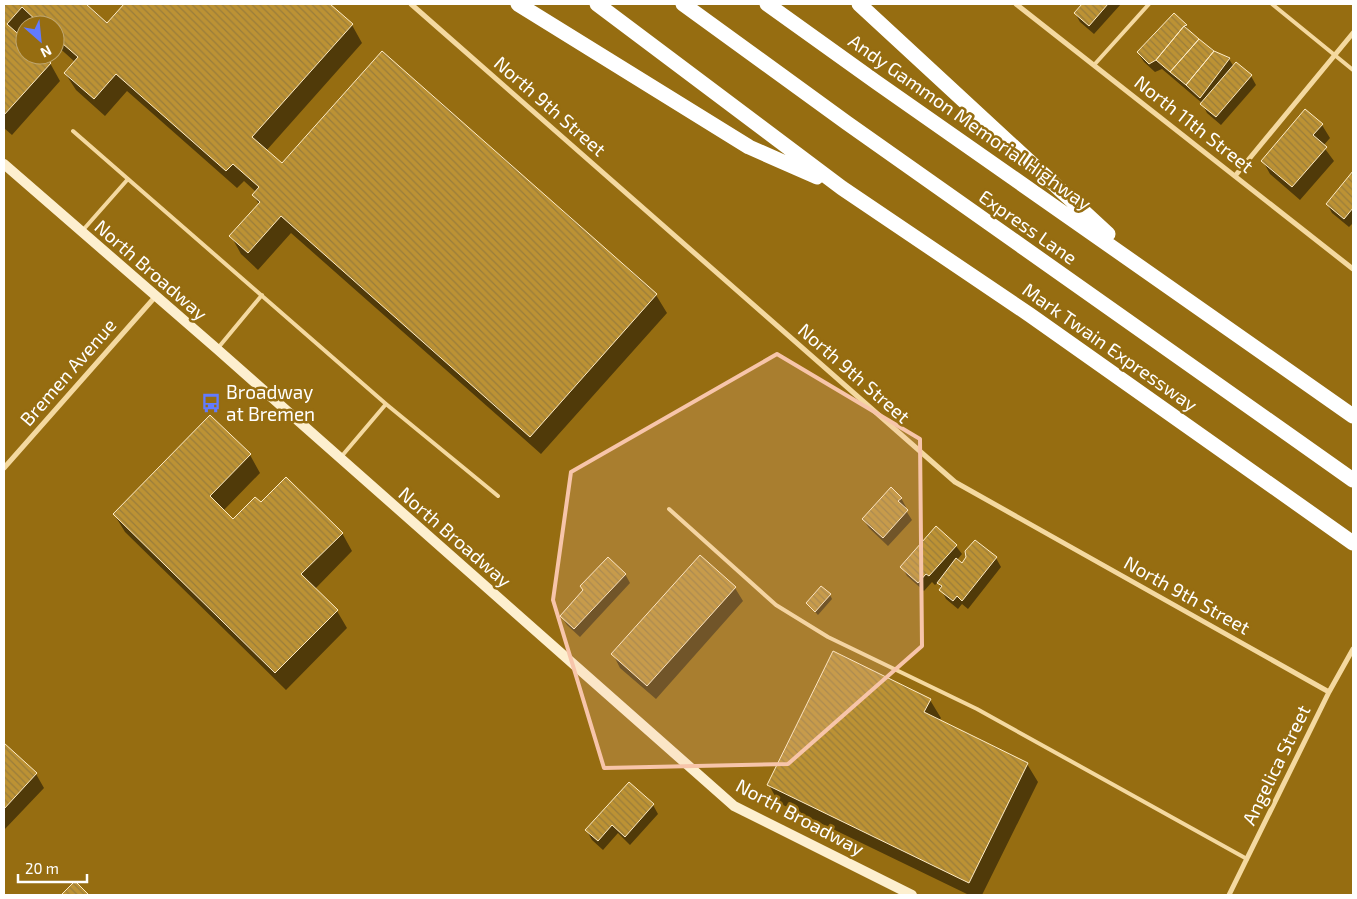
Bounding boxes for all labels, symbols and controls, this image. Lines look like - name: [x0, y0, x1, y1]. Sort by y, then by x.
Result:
- north arrow: [15, 15, 65, 65]
- street label: Andy Gammon Memorial Highway: [845, 29, 1096, 214]
- text: N: [38, 42, 54, 62]
- street label: North 9th Street: [490, 51, 611, 160]
- street label: North 11th Street: [1130, 70, 1258, 177]
- street label: Express Lane: [975, 184, 1082, 269]
- street label: North Broadway: [90, 214, 212, 325]
- street label: Mark Twain Expressway: [1018, 277, 1202, 416]
- street label: Bremen Avenue: [15, 313, 120, 430]
- street label: North 9th Street: [794, 318, 915, 427]
- place label: Broadway at Bremen: [226, 380, 315, 425]
- bus stop icon: Broadway at Bremen: [200, 392, 222, 414]
- street label: North Broadway: [394, 481, 516, 592]
- street label: North 9th Street: [1120, 550, 1254, 639]
- street label: Angelica Street: [1237, 701, 1315, 829]
- street label: North Broadway: [732, 773, 868, 860]
- scale bar: [18, 852, 86, 884]
- text: 20 m: [25, 859, 59, 877]

